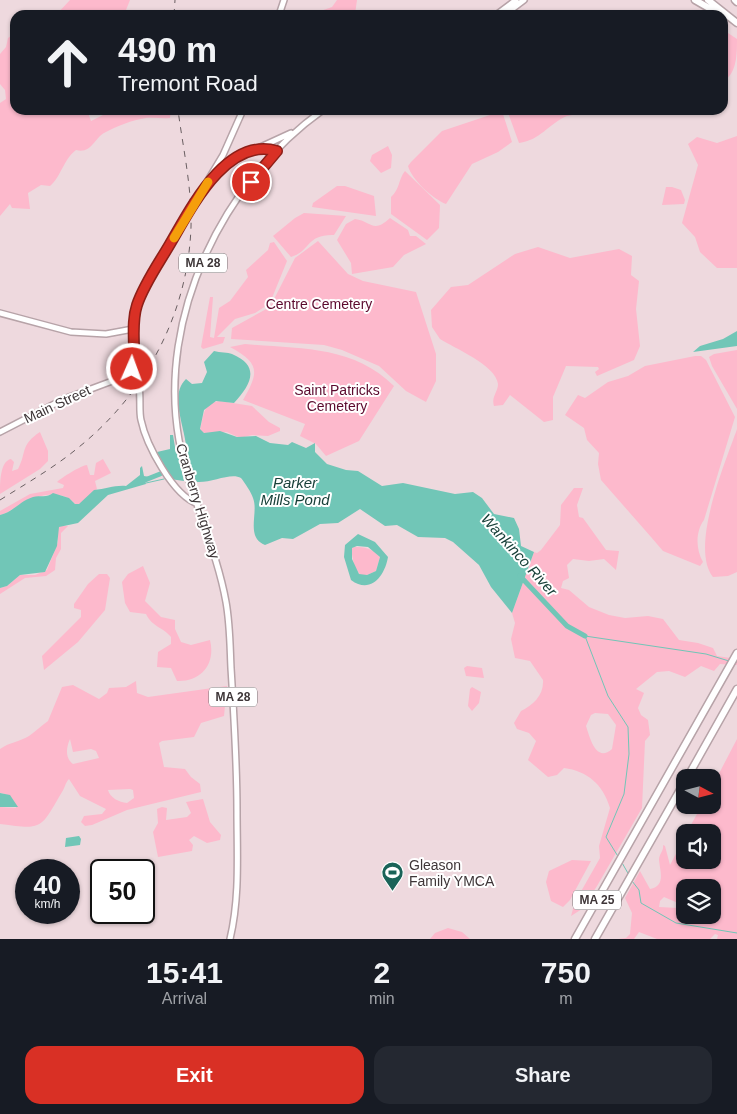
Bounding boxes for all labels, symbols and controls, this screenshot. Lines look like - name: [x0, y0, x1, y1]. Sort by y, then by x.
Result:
- icon: ahead: [35, 30, 100, 95]
- text: 490 m: [118, 30, 217, 69]
- text: Tremont Road: [118, 71, 258, 96]
- pin: [230, 161, 272, 203]
- icon: arrive: [237, 168, 265, 196]
- road number: MA 28: [179, 254, 227, 272]
- park label: Centre Cemetery: [266, 296, 372, 312]
- position arrow: [105, 342, 157, 394]
- street label: Main Street: [21, 382, 93, 426]
- park label: Saint Patricks Cemetery: [294, 382, 380, 414]
- street label: Cranberry Highway: [173, 441, 223, 561]
- water label: Parker Mills Pond: [260, 474, 330, 508]
- water label: Wankinco River: [478, 510, 561, 600]
- road number: MA 28: [209, 688, 257, 706]
- north arrow: [676, 769, 721, 814]
- map controls: [676, 769, 721, 924]
- button: sound: [676, 824, 721, 869]
- place label: Gleason Family YMCA: [409, 857, 495, 889]
- speed limit sign: 50: [90, 859, 155, 924]
- sports icon: Gleason Family YMCA: [381, 861, 405, 892]
- text: 40: [34, 871, 61, 899]
- button: layers: [676, 879, 721, 924]
- road number: MA 25: [573, 890, 621, 910]
- text: km/h: [34, 897, 61, 911]
- text: 15:41: [146, 956, 223, 989]
- text: 2: [373, 956, 390, 989]
- text: 750: [541, 956, 591, 989]
- text: Arrival: [162, 990, 207, 1007]
- text: min: [369, 990, 395, 1007]
- text: m: [559, 990, 572, 1007]
- button: Exit: [25, 1046, 364, 1104]
- button: Share: [374, 1046, 712, 1104]

